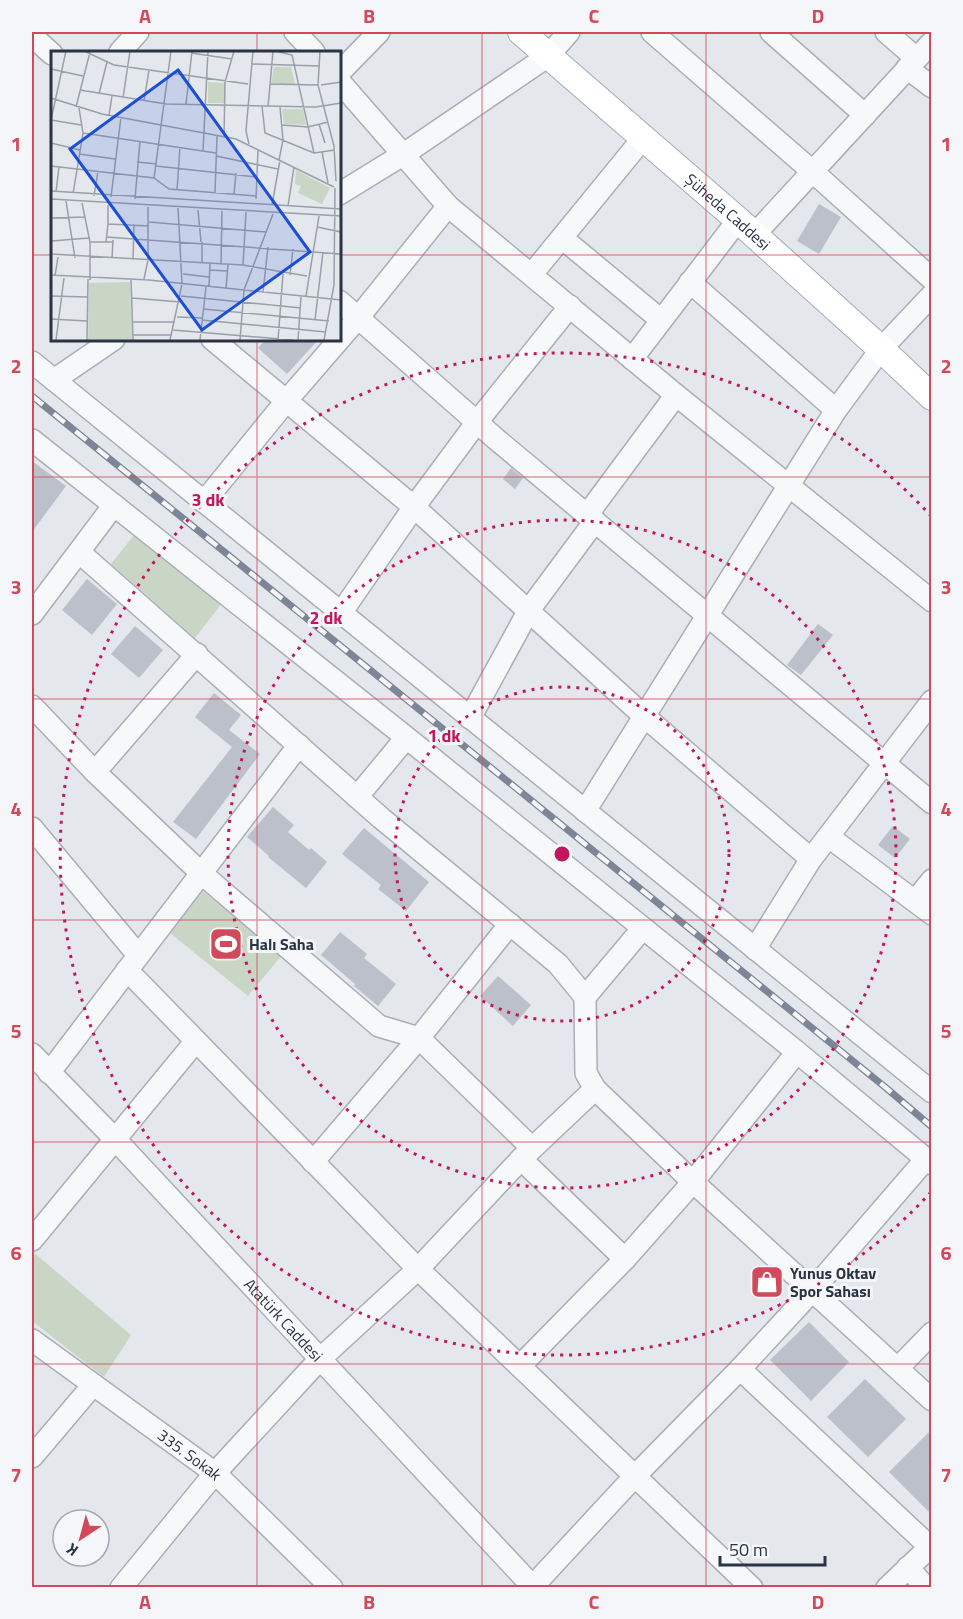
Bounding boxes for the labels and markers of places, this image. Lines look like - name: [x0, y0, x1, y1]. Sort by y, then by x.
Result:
- centre of rings: [552, 844, 572, 864]
- sports icon: Halı Saha: [208, 926, 244, 962]
- place label: Halı Saha: [249, 932, 314, 956]
- place label: Yunus Oktav Spor Sahası: [790, 1261, 876, 1303]
- shop icon: Yunus Oktav Spor Sahası: [749, 1264, 785, 1300]

